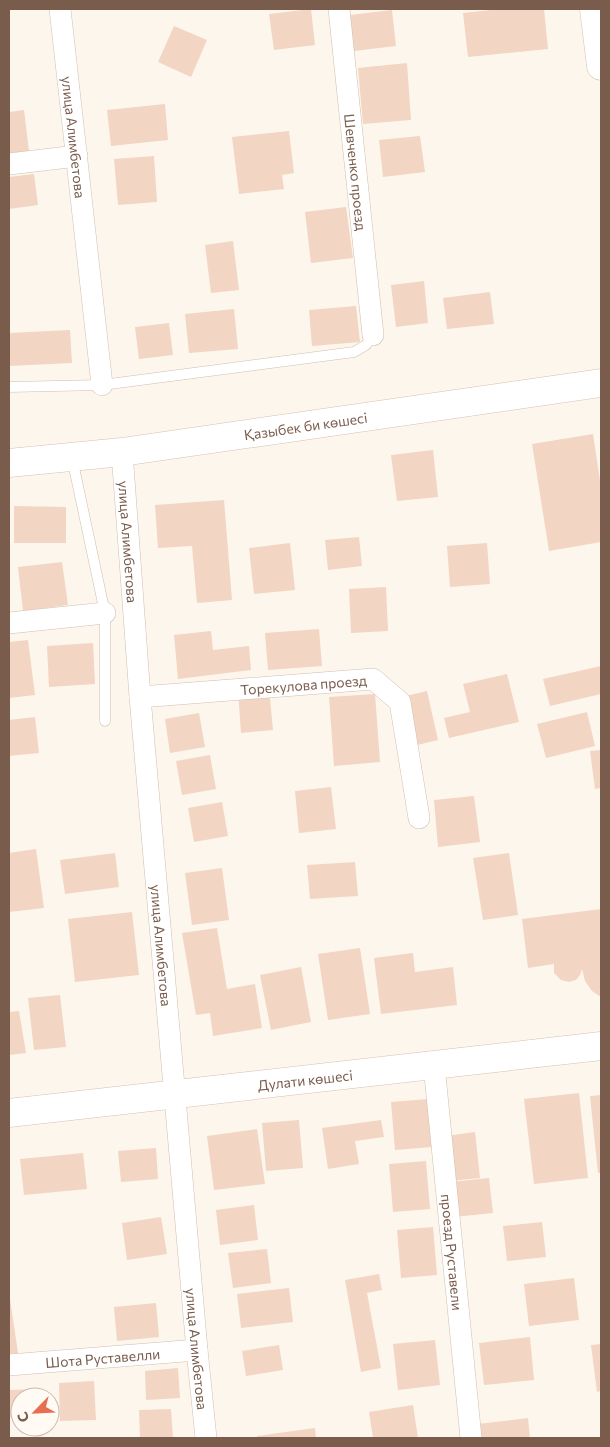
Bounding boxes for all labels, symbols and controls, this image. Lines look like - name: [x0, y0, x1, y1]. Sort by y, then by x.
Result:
- street label: улица Алимбетова: [59, 76, 90, 199]
- street label: Шевченко проезд: [341, 113, 371, 231]
- street label: Қазыбек би көшесі: [243, 408, 368, 443]
- street label: улица Алимбетова: [116, 480, 142, 603]
- street label: Торекулова проезд: [240, 671, 367, 698]
- street label: улица Алимбетова: [148, 884, 175, 1007]
- street label: Дулати көшесі: [257, 1066, 354, 1093]
- street label: проезд Руставели: [438, 1193, 467, 1311]
- street label: улица Алимбетова: [183, 1287, 212, 1411]
- street label: Шота Руставелли: [45, 1344, 161, 1371]
- north arrow: [10, 1387, 60, 1437]
- text: С: [13, 1410, 32, 1425]

